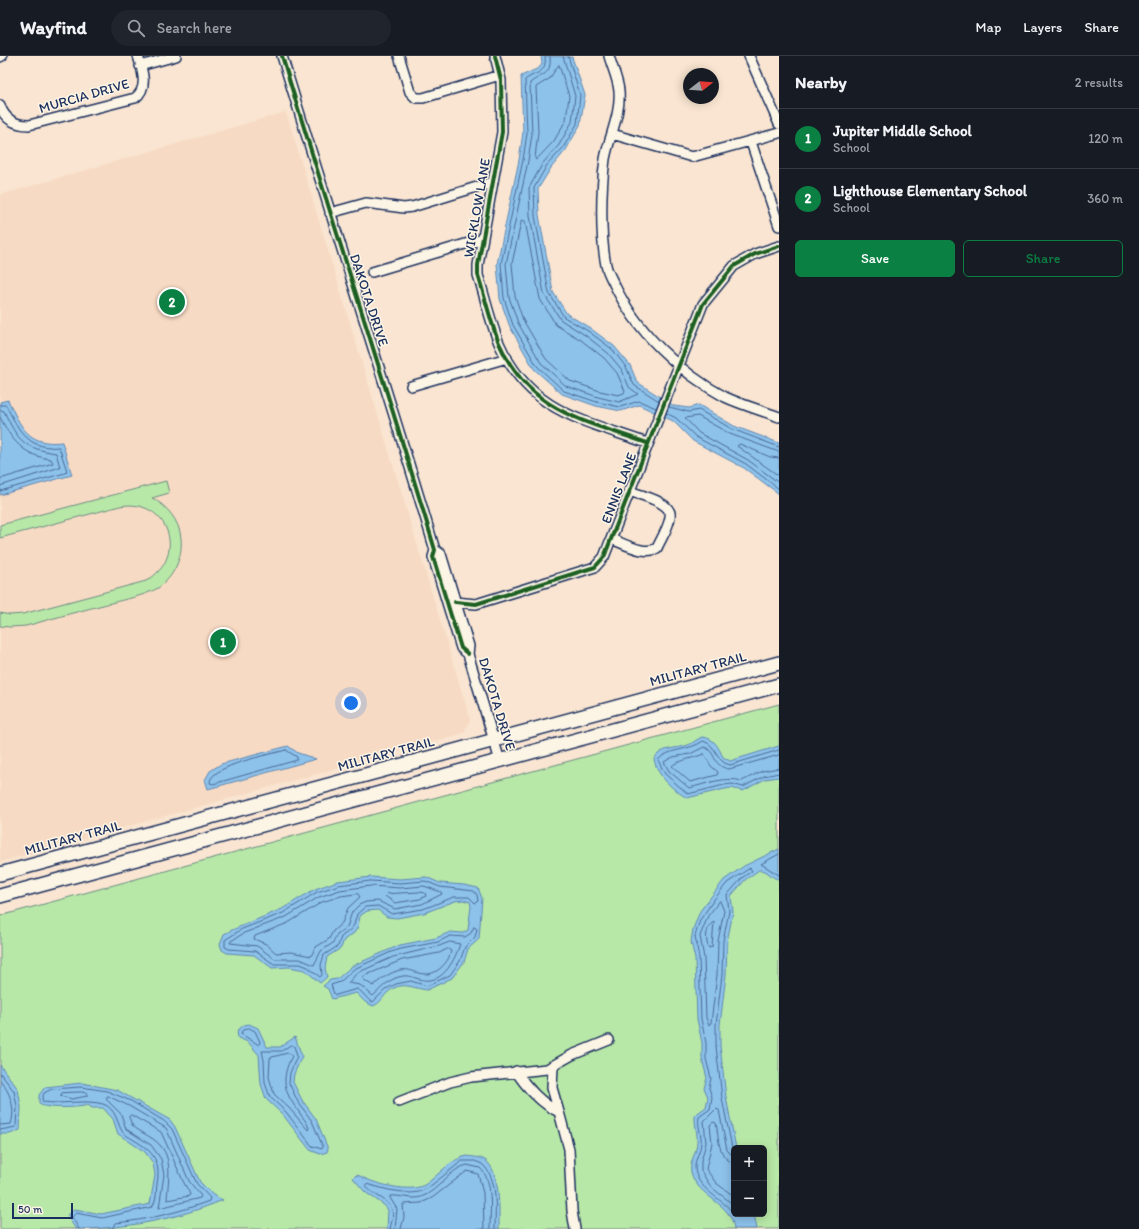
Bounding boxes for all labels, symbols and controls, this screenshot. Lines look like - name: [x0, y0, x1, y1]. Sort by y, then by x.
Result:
- search box: [111, 10, 391, 46]
- text: Wayfind: [20, 16, 87, 39]
- icon: search: [125, 17, 147, 39]
- text: Search here: [157, 19, 232, 37]
- text: Map: [976, 19, 1001, 36]
- text: Layers: [1023, 19, 1062, 36]
- text: Share: [1084, 19, 1119, 36]
- north arrow: [683, 68, 719, 104]
- text: Nearby: [795, 72, 847, 92]
- street label: MURCIA DRIVE: [37, 75, 131, 117]
- text: 2 results: [1075, 75, 1123, 90]
- text: Jupiter Middle School: [833, 122, 972, 140]
- text: 1: [805, 131, 811, 146]
- text: 120 m: [1088, 131, 1123, 146]
- text: School: [833, 140, 870, 155]
- street label: WICKLOW LANE: [460, 157, 494, 259]
- text: Lighthouse Elementary School: [833, 182, 1027, 200]
- text: 2: [805, 191, 811, 206]
- text: 360 m: [1087, 191, 1123, 206]
- text: School: [833, 200, 870, 215]
- button: Save: [795, 240, 955, 277]
- button: Share: [963, 240, 1123, 277]
- street label: DAKOTA DRIVE: [346, 252, 392, 349]
- pin: 2: [159, 287, 185, 317]
- street label: ENNIS LANE: [598, 450, 640, 526]
- pin: 1: [210, 627, 236, 657]
- street label: MILITARY TRAIL: [648, 648, 748, 690]
- street label: DAKOTA DRIVE: [475, 656, 519, 753]
- your location: [341, 693, 361, 713]
- street label: MILITARY TRAIL: [336, 733, 436, 775]
- street label: MILITARY TRAIL: [23, 817, 123, 859]
- map controls: [731, 1145, 767, 1217]
- button: +: [731, 1145, 767, 1181]
- button: −: [731, 1181, 767, 1217]
- scale bar: [12, 1201, 73, 1220]
- text: 50 m: [18, 1203, 42, 1216]

